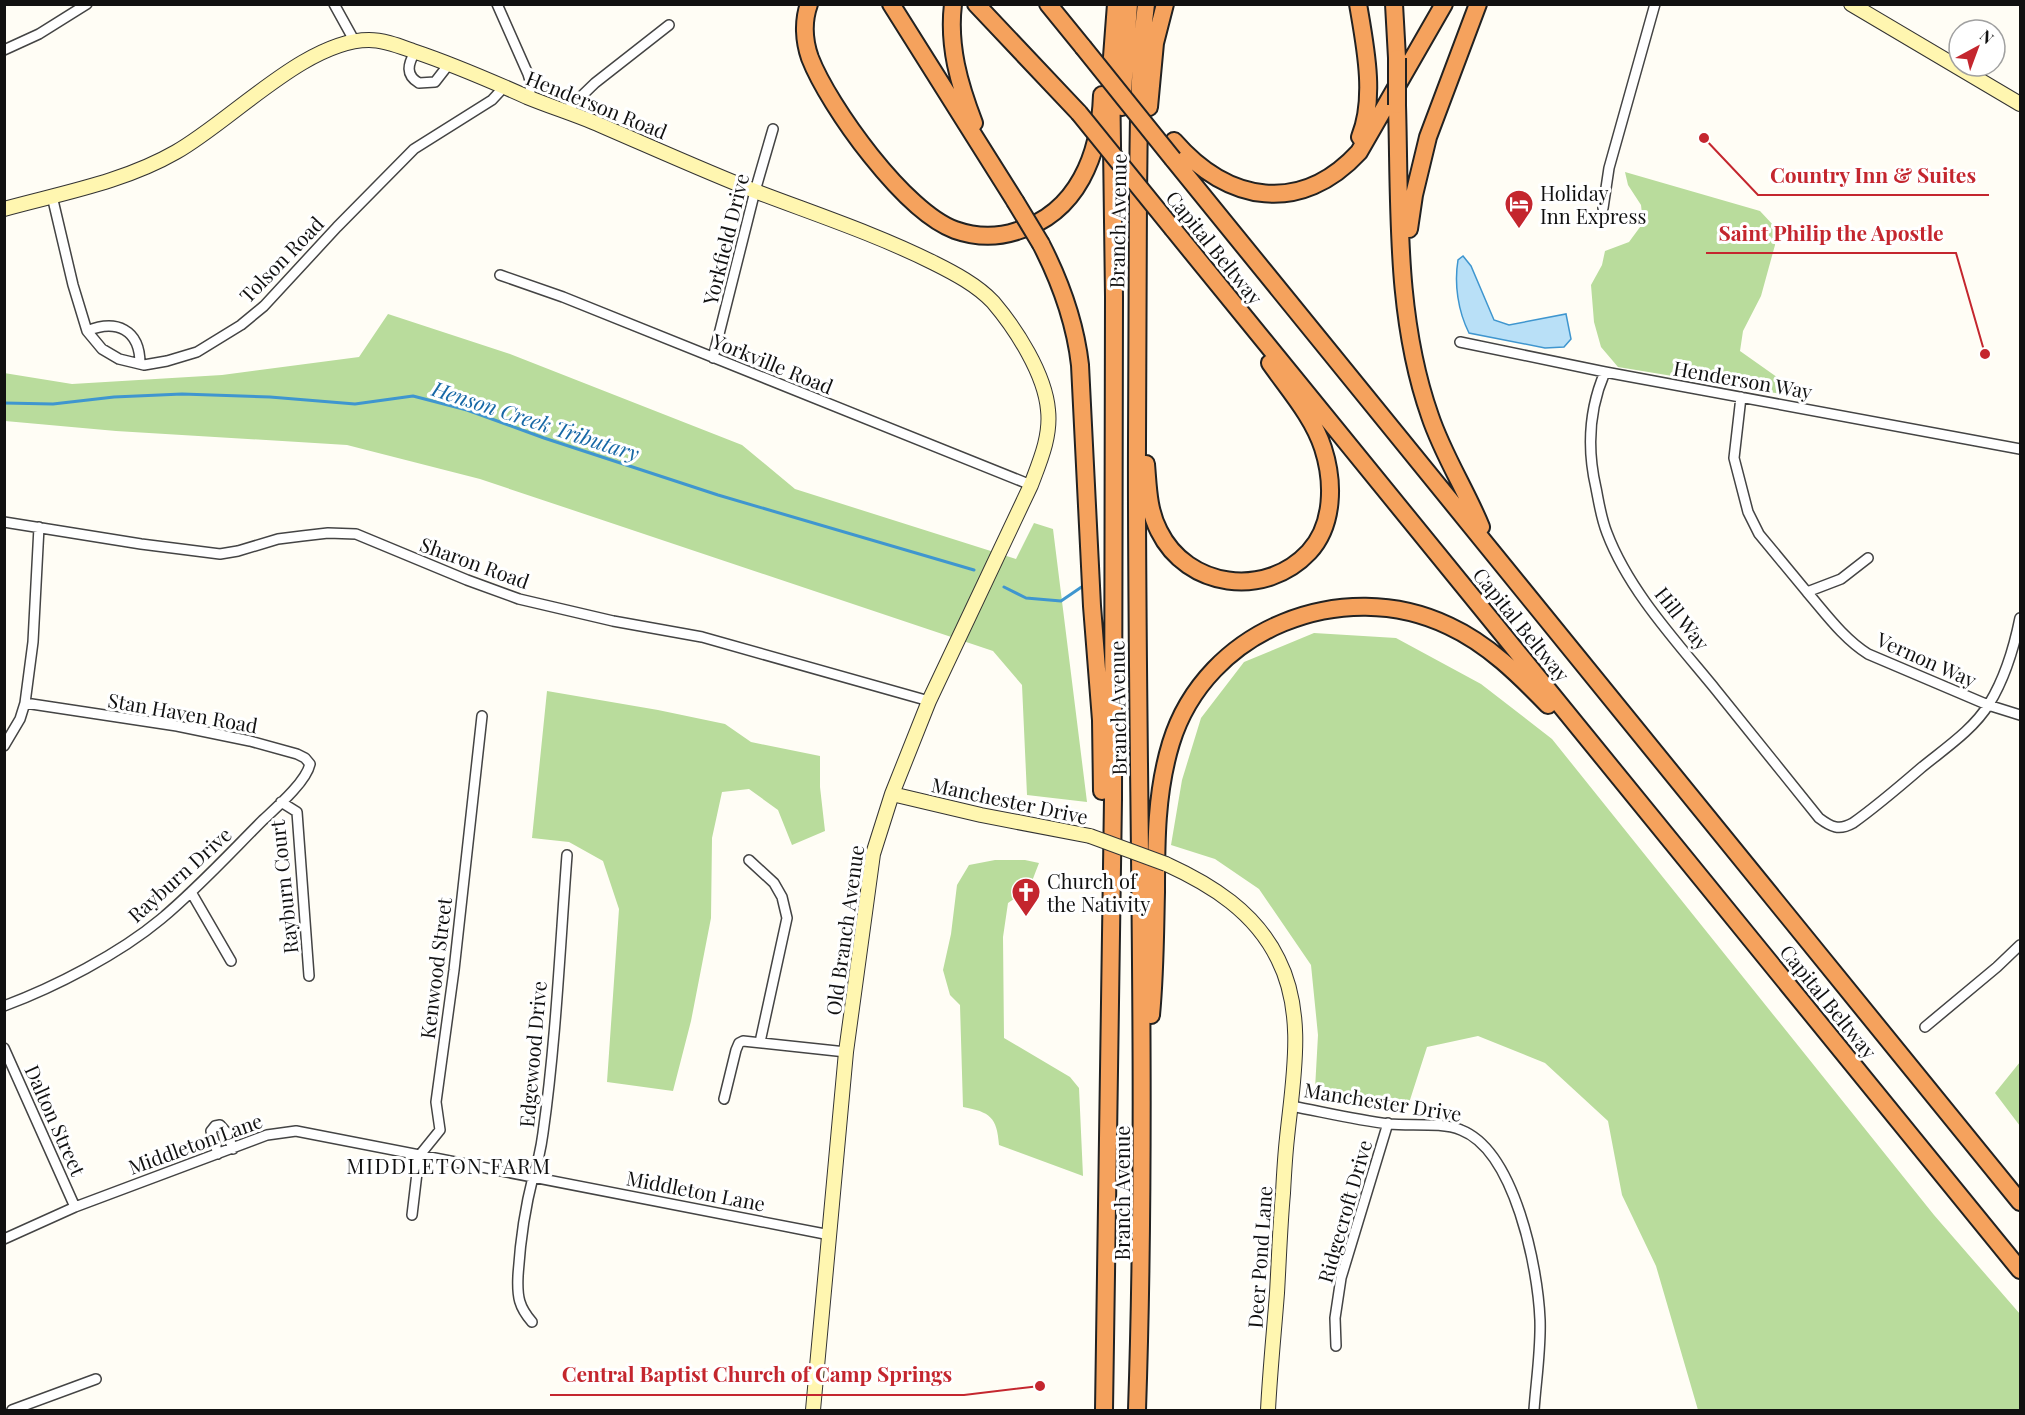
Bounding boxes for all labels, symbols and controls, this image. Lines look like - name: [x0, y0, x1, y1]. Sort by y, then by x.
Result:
- north arrow: [1947, 18, 2007, 78]
- text: N: [1976, 25, 1999, 48]
- street label: Henderson Road: [522, 63, 672, 145]
- street label: Branch Avenue: [1102, 153, 1132, 289]
- callout: Country Inn & Suites: [1758, 156, 1989, 195]
- text: Country Inn & Suites: [1770, 160, 1976, 188]
- street label: Yorkfield Drive: [695, 170, 754, 309]
- place label: Holiday Inn Express: [1540, 179, 1646, 229]
- street label: Capital Beltway: [1161, 184, 1269, 310]
- hotel icon: Holiday Inn Express: [1503, 188, 1535, 230]
- street label: Tolson Road: [233, 210, 329, 308]
- callout: Saint Philip the Apostle: [1706, 214, 1956, 253]
- text: Saint Philip the Apostle: [1718, 218, 1944, 246]
- street label: Yorkville Road: [707, 326, 838, 400]
- street label: Henderson Way: [1671, 353, 1815, 405]
- water label: Henson Creek Tributary: [428, 373, 643, 467]
- street label: Sharon Road: [417, 530, 534, 594]
- street label: Capital Beltway: [1468, 561, 1576, 687]
- street label: Hill Way: [1650, 581, 1716, 655]
- street label: Vernon Way: [1872, 625, 1981, 693]
- street label: Branch Avenue: [1102, 640, 1132, 776]
- street label: Stan Haven Road: [106, 686, 260, 739]
- street label: Manchester Drive: [929, 770, 1091, 830]
- street label: Rayburn Court: [262, 818, 303, 955]
- street label: Rayburn Drive: [121, 820, 237, 928]
- street label: Old Branch Avenue: [819, 843, 869, 1017]
- place label: Church of the Nativity: [1047, 867, 1150, 917]
- church icon: Church of the Nativity: [1010, 876, 1042, 918]
- street label: Kenwood Street: [413, 895, 457, 1040]
- street label: Capital Beltway: [1775, 938, 1883, 1064]
- street label: Edgewood Drive: [512, 980, 552, 1128]
- street label: Dalton Street: [20, 1060, 93, 1181]
- street label: Manchester Drive: [1302, 1075, 1464, 1127]
- street label: Middleton Lane: [124, 1106, 266, 1180]
- street label: Branch Avenue: [1108, 1126, 1135, 1260]
- street label: Ridgecroft Drive: [1311, 1136, 1377, 1286]
- district label: MIDDLETON FARM: [346, 1151, 552, 1179]
- street label: Middleton Lane: [624, 1163, 768, 1217]
- street label: Deer Pond Lane: [1241, 1185, 1277, 1329]
- callout: Central Baptist Church of Camp Springs: [550, 1356, 964, 1395]
- text: Central Baptist Church of Camp Springs: [562, 1359, 952, 1387]

